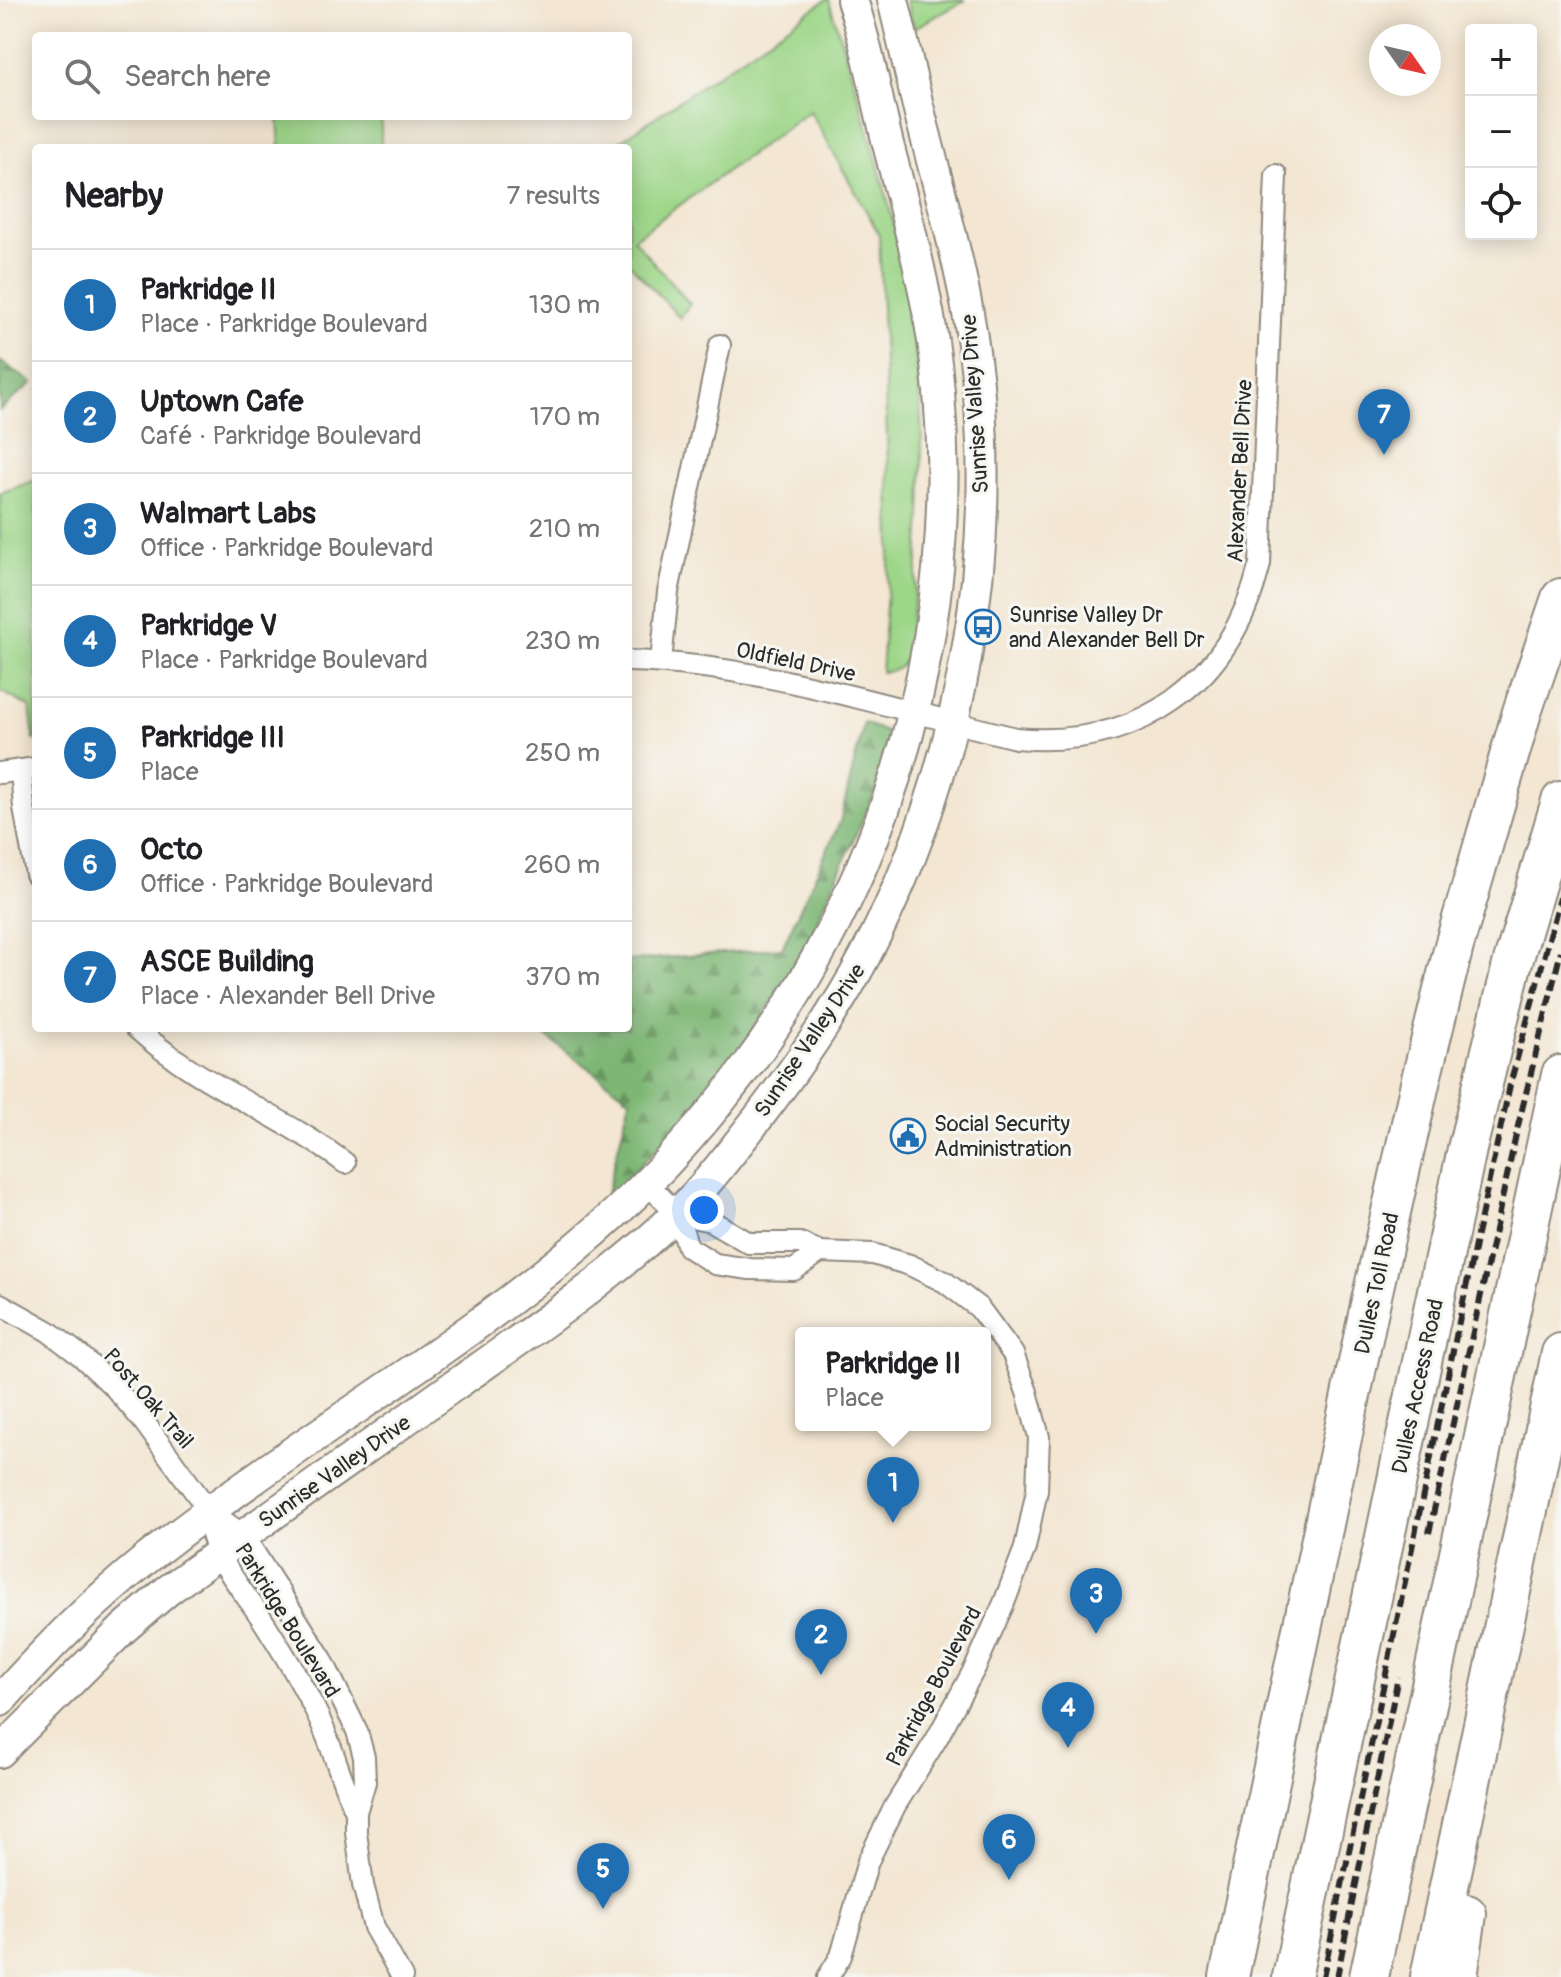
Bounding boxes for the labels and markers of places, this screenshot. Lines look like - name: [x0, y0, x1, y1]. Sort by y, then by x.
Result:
- pin: 7: [1358, 389, 1410, 455]
- place label: Sunrise Valley Dr and Alexander Bell Dr: [1009, 601, 1205, 654]
- bus stop icon: Sunrise Valley Dr and Alexander Bell Dr: [964, 608, 1002, 646]
- place label: Social Security Administration: [934, 1110, 1072, 1163]
- public building icon: Social Security Administration: [889, 1117, 927, 1155]
- pin: 1: [867, 1457, 919, 1523]
- pin: 3: [1070, 1568, 1122, 1634]
- pin: 2: [795, 1609, 847, 1675]
- pin: 4: [1042, 1682, 1094, 1748]
- pin: 6: [983, 1814, 1035, 1880]
- pin: 5: [577, 1843, 629, 1909]

